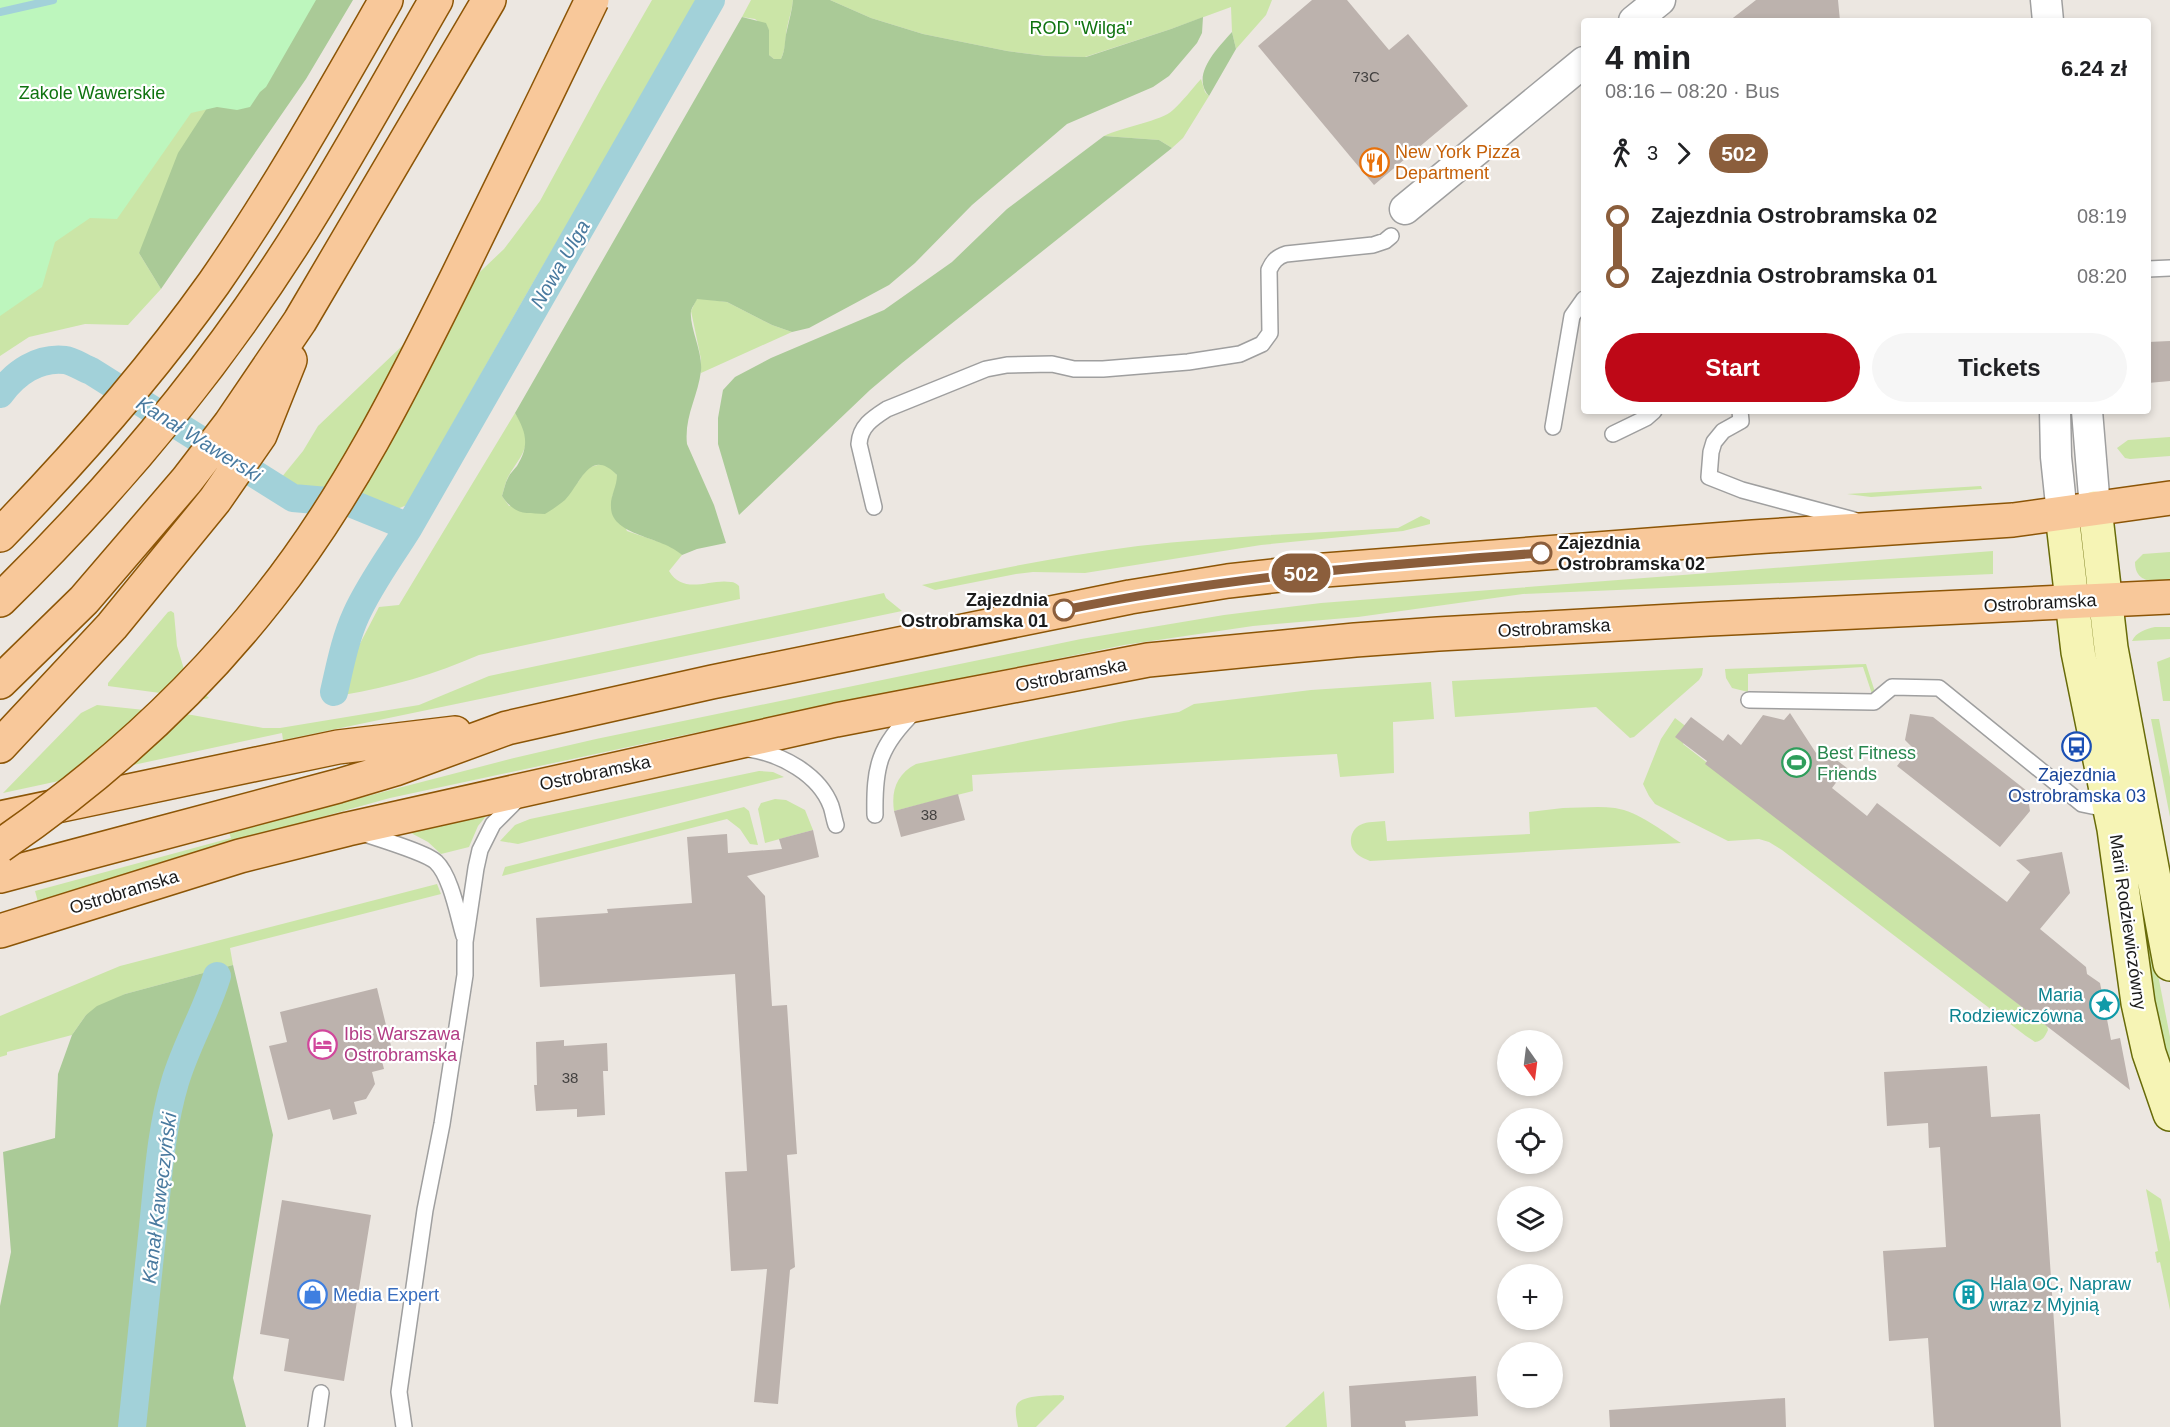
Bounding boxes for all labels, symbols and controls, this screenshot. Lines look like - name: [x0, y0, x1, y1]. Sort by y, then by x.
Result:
- park label: ROD "Wilga": [1030, 18, 1132, 38]
- text: 4 min: [1605, 39, 1691, 76]
- text: 6.24 zł: [2061, 56, 2127, 81]
- house number: 73C: [1352, 68, 1380, 85]
- text: 08:16 – 08:20 · Bus: [1605, 80, 1780, 102]
- park label: Zakole Wawerskie: [19, 83, 165, 103]
- icon: walk: [1605, 137, 1638, 170]
- icon: forward: [1667, 137, 1700, 170]
- place label: New York Pizza Department: [1395, 142, 1521, 183]
- text: 3: [1647, 142, 1658, 164]
- text: 502: [1721, 142, 1756, 165]
- restaurant icon: New York Pizza Department: [1358, 146, 1390, 178]
- text: Zajezdnia Ostrobramska 02: [1651, 203, 1937, 228]
- text: 08:19: [2077, 205, 2127, 227]
- water label: Nowa Ulga: [526, 216, 594, 312]
- text: Zajezdnia Ostrobramska 01: [1651, 263, 1937, 288]
- text: 08:20: [2077, 265, 2127, 287]
- button: Start: [1605, 333, 1860, 402]
- button: Tickets: [1872, 333, 2127, 402]
- water label: Kanał Wawerski: [133, 392, 266, 487]
- place label: Zajezdnia Ostrobramska 02: [1558, 533, 1705, 574]
- marker: Zajezdnia Ostrobramska 02: [1530, 542, 1552, 564]
- line badge: 502: [1266, 554, 1336, 592]
- text: 502: [1283, 562, 1319, 585]
- place label: Zajezdnia Ostrobramska 01: [901, 590, 1049, 631]
- street label: Ostrobramska: [1983, 590, 2098, 616]
- marker: Zajezdnia Ostrobramska 01: [1053, 599, 1075, 621]
- street label: Ostrobramska: [1497, 615, 1612, 641]
- street label: Ostrobramska: [1014, 654, 1129, 696]
- bus stop icon: Zajezdnia Ostrobramska 03: [2061, 730, 2093, 762]
- place label: Best Fitness Friends: [1817, 743, 1916, 784]
- sports icon: Best Fitness Friends: [1780, 747, 1812, 779]
- street label: Ostrobramska: [538, 751, 653, 795]
- place label: Zajezdnia Ostrobramska 03: [2008, 765, 2146, 806]
- house number: 38: [921, 806, 937, 823]
- street label: Marii Rodziewiczówny: [2106, 833, 2150, 1011]
- street label: Ostrobramska: [67, 866, 182, 918]
- place label: Maria Rodziewiczówna: [1949, 985, 2084, 1026]
- place icon: Maria Rodziewiczówna: [2088, 989, 2120, 1021]
- place label: Ibis Warszawa Ostrobramska: [344, 1024, 461, 1065]
- hotel icon: Ibis Warszawa Ostrobramska: [307, 1028, 339, 1060]
- north arrow: [1497, 1030, 1563, 1096]
- map controls: [1497, 1030, 1563, 1408]
- house number: 38: [562, 1069, 578, 1086]
- button: locate: [1497, 1108, 1563, 1174]
- water label: Kanał Kawęczyński: [138, 1111, 180, 1285]
- button: layers: [1497, 1186, 1563, 1252]
- button: +: [1497, 1264, 1563, 1330]
- place label: Hala OC, Napraw wraz z Myjnią: [1989, 1274, 2132, 1315]
- building icon: Hala OC, Napraw wraz z Myjnią: [1953, 1278, 1985, 1310]
- shop icon: Media Expert: [296, 1279, 328, 1311]
- place label: Media Expert: [333, 1285, 439, 1305]
- button: −: [1497, 1342, 1563, 1408]

